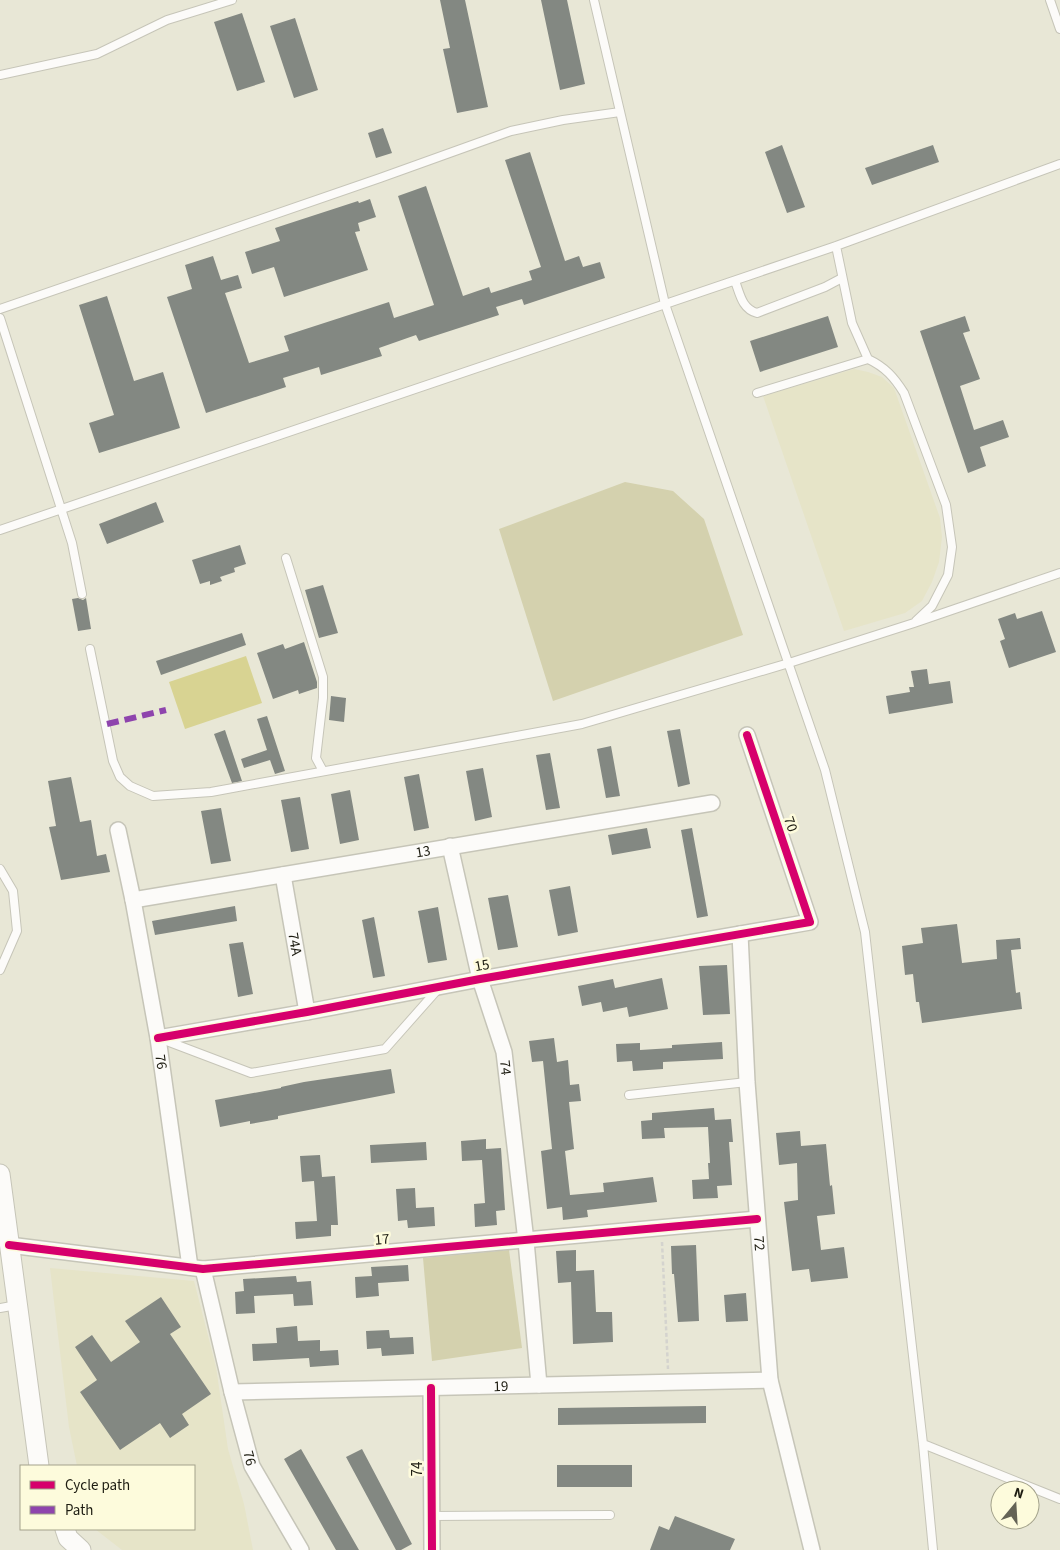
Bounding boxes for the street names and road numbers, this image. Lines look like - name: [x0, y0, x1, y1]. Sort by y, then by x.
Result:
- street label: 70: [778, 814, 803, 835]
- street label: 13: [414, 840, 432, 864]
- street label: 74A: [282, 931, 307, 958]
- street label: 15: [473, 954, 491, 977]
- street label: 76: [149, 1053, 172, 1071]
- street label: 74: [494, 1059, 517, 1077]
- street label: 17: [374, 1228, 390, 1251]
- street label: 72: [748, 1235, 770, 1252]
- street label: 19: [493, 1376, 509, 1397]
- street label: 76: [237, 1448, 262, 1468]
- street label: 74: [407, 1461, 428, 1476]

